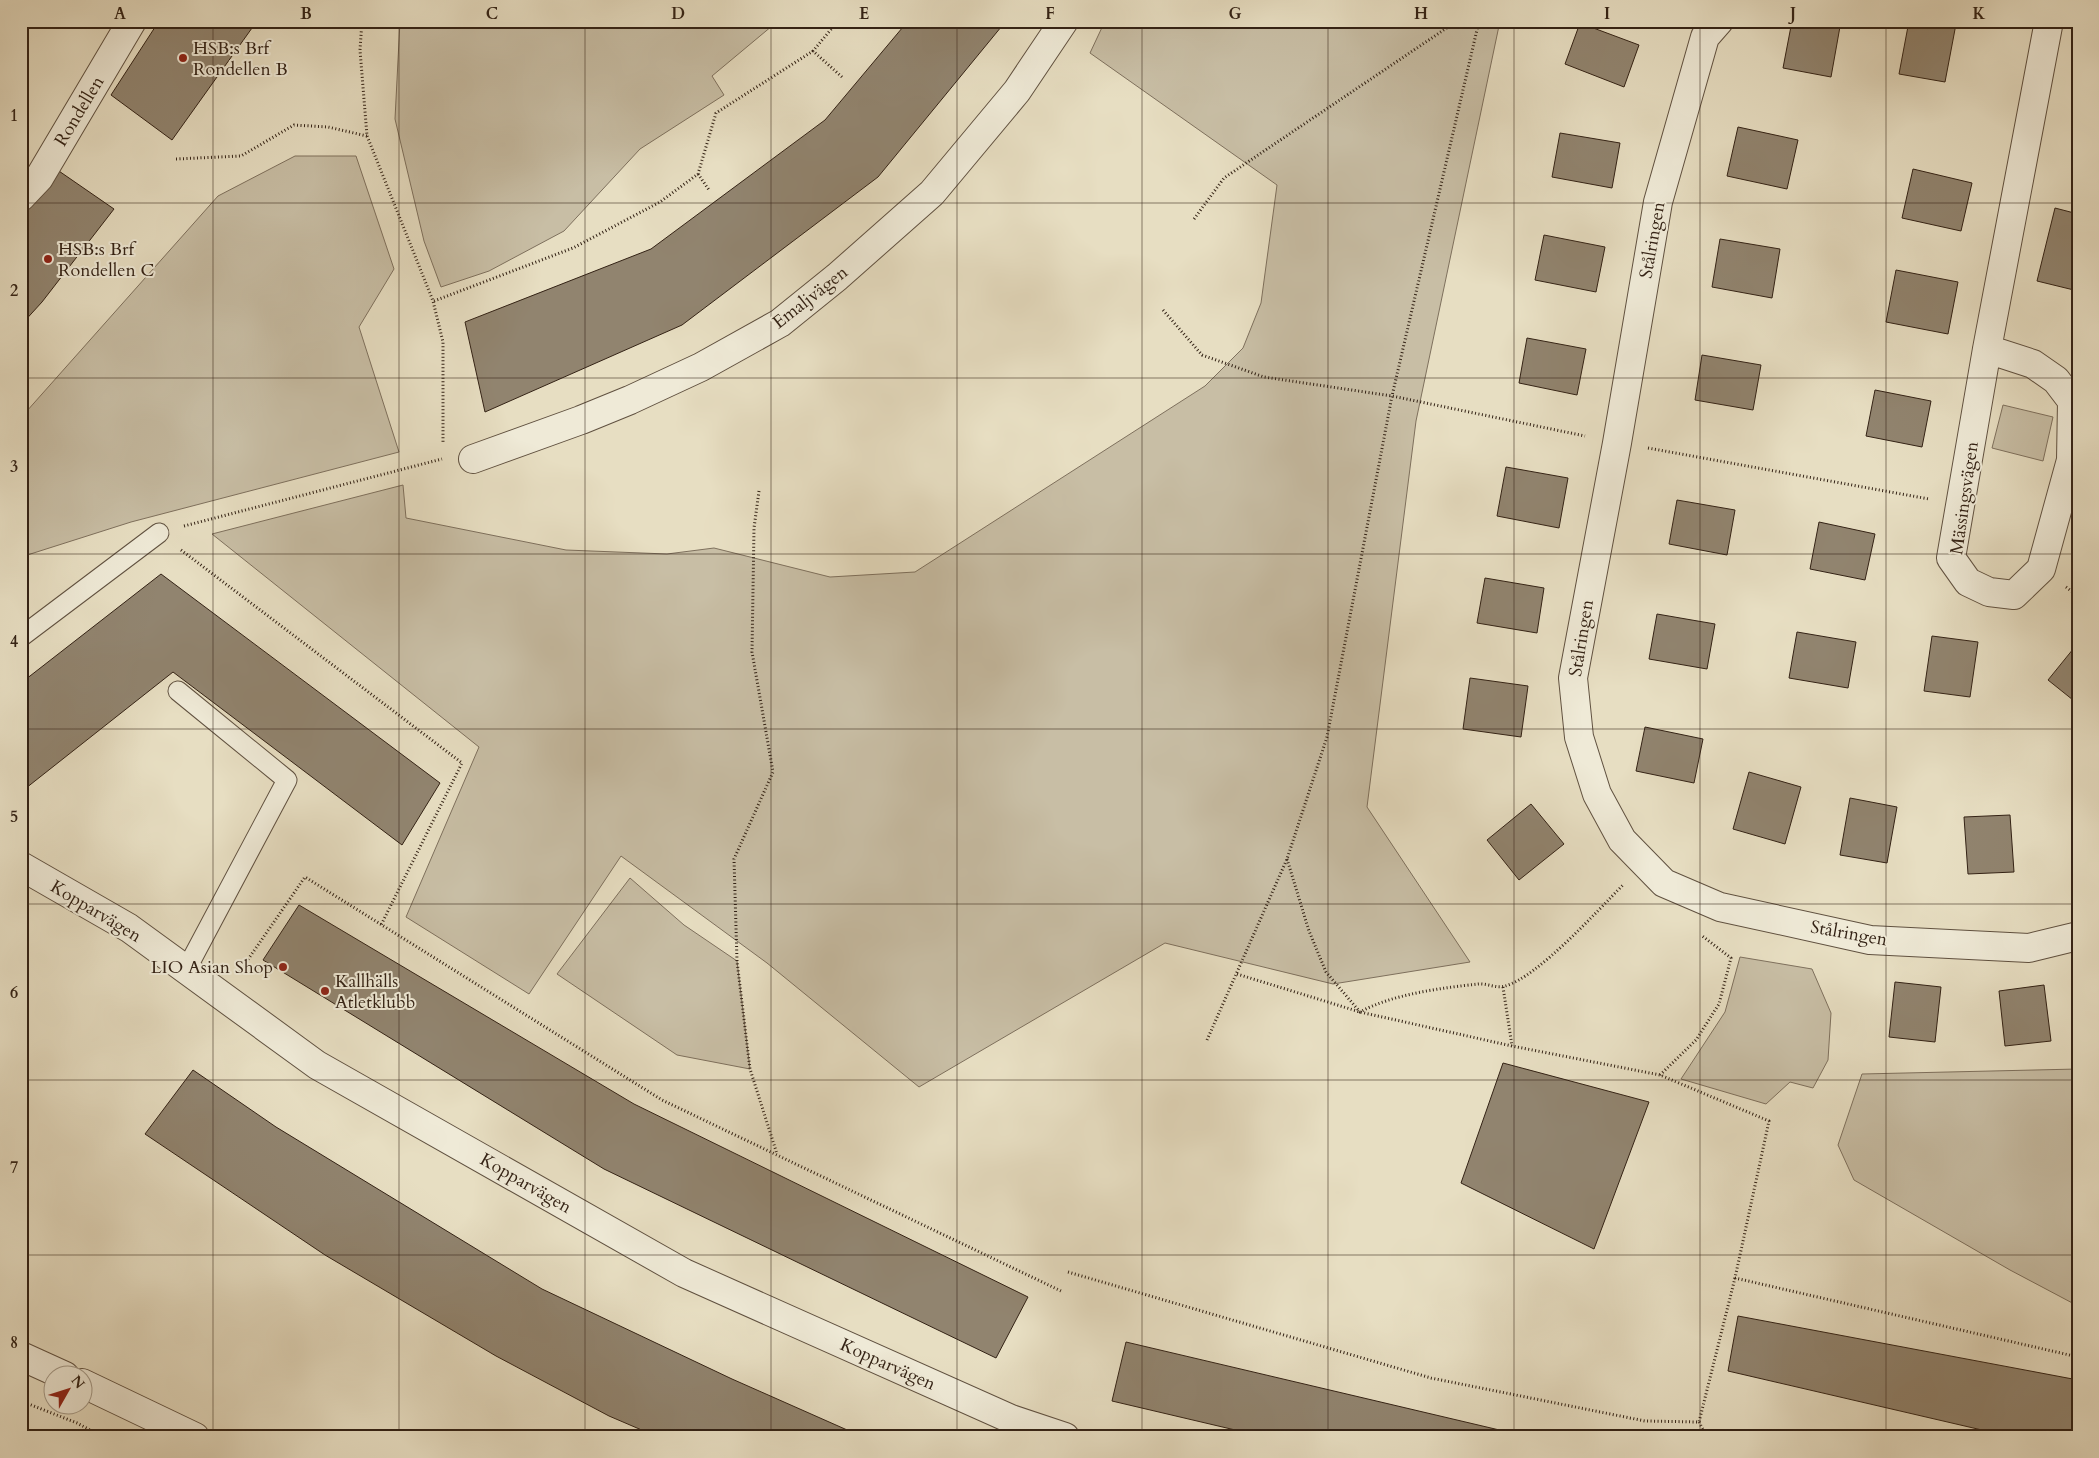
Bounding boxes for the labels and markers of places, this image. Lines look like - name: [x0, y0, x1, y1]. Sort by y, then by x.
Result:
- place label: HSB:s Brf Rondellen B: [193, 36, 288, 82]
- marker: HSB:s Brf Rondellen B: [177, 52, 189, 64]
- place label: HSB:s Brf Rondellen C: [58, 237, 155, 283]
- marker: HSB:s Brf Rondellen C: [42, 253, 54, 265]
- place label: LIO Asian Shop: [151, 955, 273, 980]
- marker: LIO Asian Shop: [277, 961, 289, 973]
- place label: Kallhälls Atletklubb: [335, 969, 415, 1015]
- marker: Kallhälls Atletklubb: [319, 985, 331, 997]

